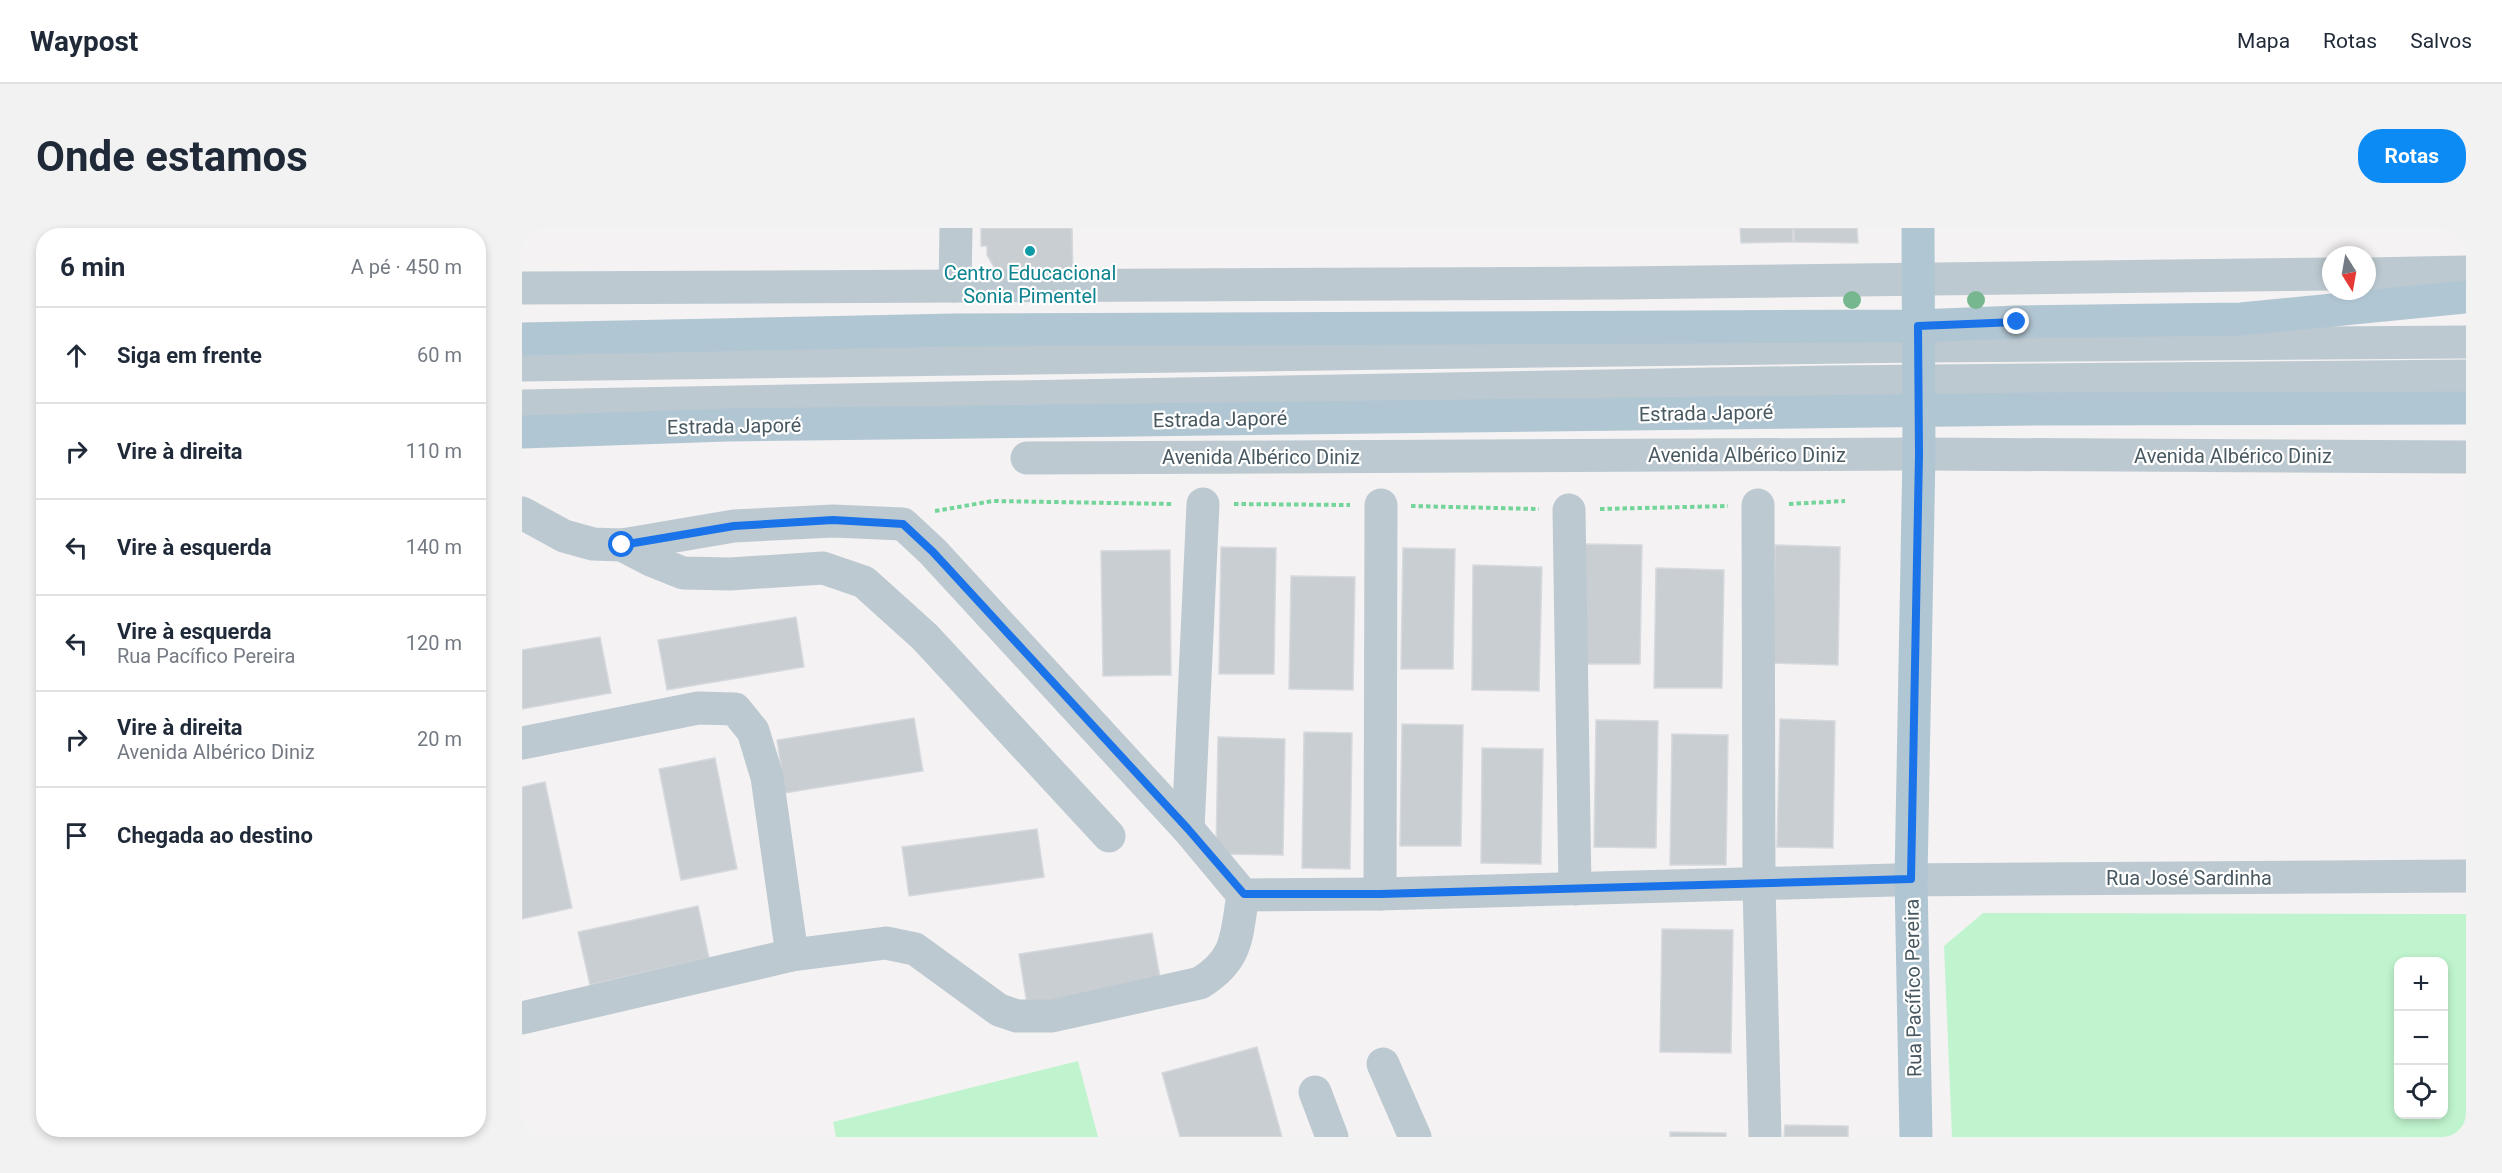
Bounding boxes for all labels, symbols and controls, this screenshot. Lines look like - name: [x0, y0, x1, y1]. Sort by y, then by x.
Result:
- text: Waypost: [30, 25, 138, 58]
- text: Mapa: [2237, 29, 2290, 53]
- text: Rotas: [2323, 29, 2377, 53]
- text: Salvos: [2410, 29, 2472, 53]
- button: Rotas: [2358, 129, 2466, 183]
- text: Onde estamos: [36, 132, 308, 181]
- marker: Centro Educacional Sonia Pimentel: [1023, 244, 1037, 258]
- north arrow: [2322, 246, 2376, 300]
- text: 6 min: [60, 252, 125, 282]
- text: A pé · 450 m: [351, 255, 462, 279]
- place label: Centro Educacional Sonia Pimentel: [944, 261, 1116, 308]
- route end: [2003, 308, 2029, 334]
- icon: ahead: [60, 339, 93, 372]
- text: Siga em frente: [117, 343, 262, 368]
- text: 60 m: [417, 343, 462, 367]
- street label: Estrada Japoré: [1639, 400, 1773, 426]
- street label: Estrada Japoré: [1153, 406, 1287, 432]
- street label: Estrada Japoré: [667, 413, 801, 439]
- icon: right: [60, 435, 93, 468]
- text: Vire à direita: [117, 439, 243, 464]
- text: 110 m: [406, 439, 462, 463]
- street label: Avenida Albérico Diniz: [1648, 443, 1846, 467]
- street label: Avenida Albérico Diniz: [2134, 444, 2332, 468]
- street label: Avenida Albérico Diniz: [1162, 445, 1360, 469]
- icon: left: [60, 531, 93, 564]
- route start: [608, 531, 634, 557]
- text: Vire à esquerda: [117, 535, 271, 560]
- text: 140 m: [406, 535, 462, 559]
- text: Vire à esquerda: [117, 619, 271, 644]
- icon: left: [60, 627, 93, 660]
- text: 120 m: [406, 631, 462, 655]
- text: Rua Pacífico Pereira: [117, 644, 295, 668]
- text: Vire à direita: [117, 715, 243, 740]
- icon: right: [60, 723, 93, 756]
- text: 20 m: [417, 727, 462, 751]
- text: Avenida Albérico Diniz: [117, 740, 315, 764]
- icon: arrive: [60, 819, 93, 852]
- text: Chegada ao destino: [117, 823, 313, 848]
- street label: Rua José Sardinha: [2106, 866, 2272, 890]
- street label: Rua Pacífico Pereira: [1899, 899, 1927, 1077]
- map controls: [2394, 957, 2448, 1119]
- button: +: [2394, 957, 2448, 1011]
- button: −: [2394, 1011, 2448, 1065]
- button: locate: [2394, 1065, 2448, 1119]

